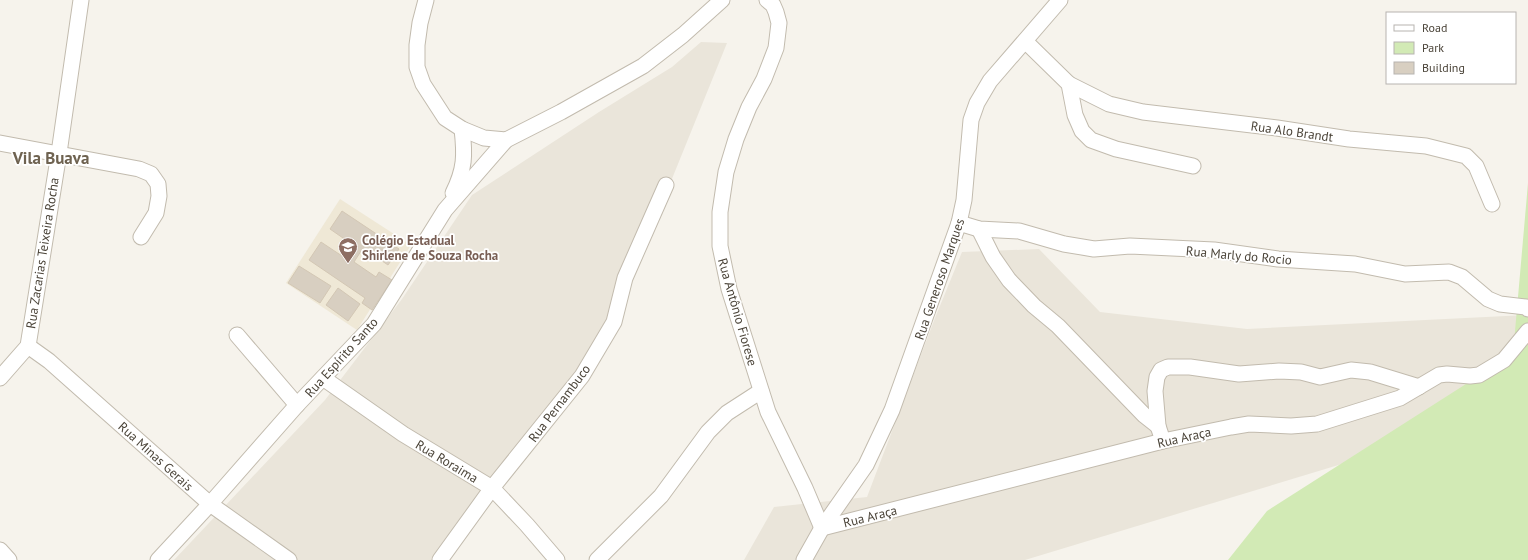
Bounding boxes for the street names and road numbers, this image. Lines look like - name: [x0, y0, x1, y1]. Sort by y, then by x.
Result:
- street label: Rua Alo Brandt: [1250, 117, 1335, 146]
- street label: Rua Zacarias Teixeira Rocha: [22, 176, 63, 330]
- street label: Rua Generoso Marques: [911, 216, 968, 342]
- street label: Rua Marly do Rocio: [1185, 242, 1293, 269]
- street label: Rua Antônio Fiorese: [714, 256, 761, 368]
- street label: Rua Espírito Santo: [301, 314, 382, 401]
- street label: Rua Pernambuco: [525, 361, 594, 446]
- street label: Rua Minas Gerais: [115, 418, 197, 495]
- street label: Rua Araça: [1155, 423, 1213, 452]
- street label: Rua Roraima: [412, 436, 481, 487]
- street label: Rua Araça: [841, 502, 899, 531]

